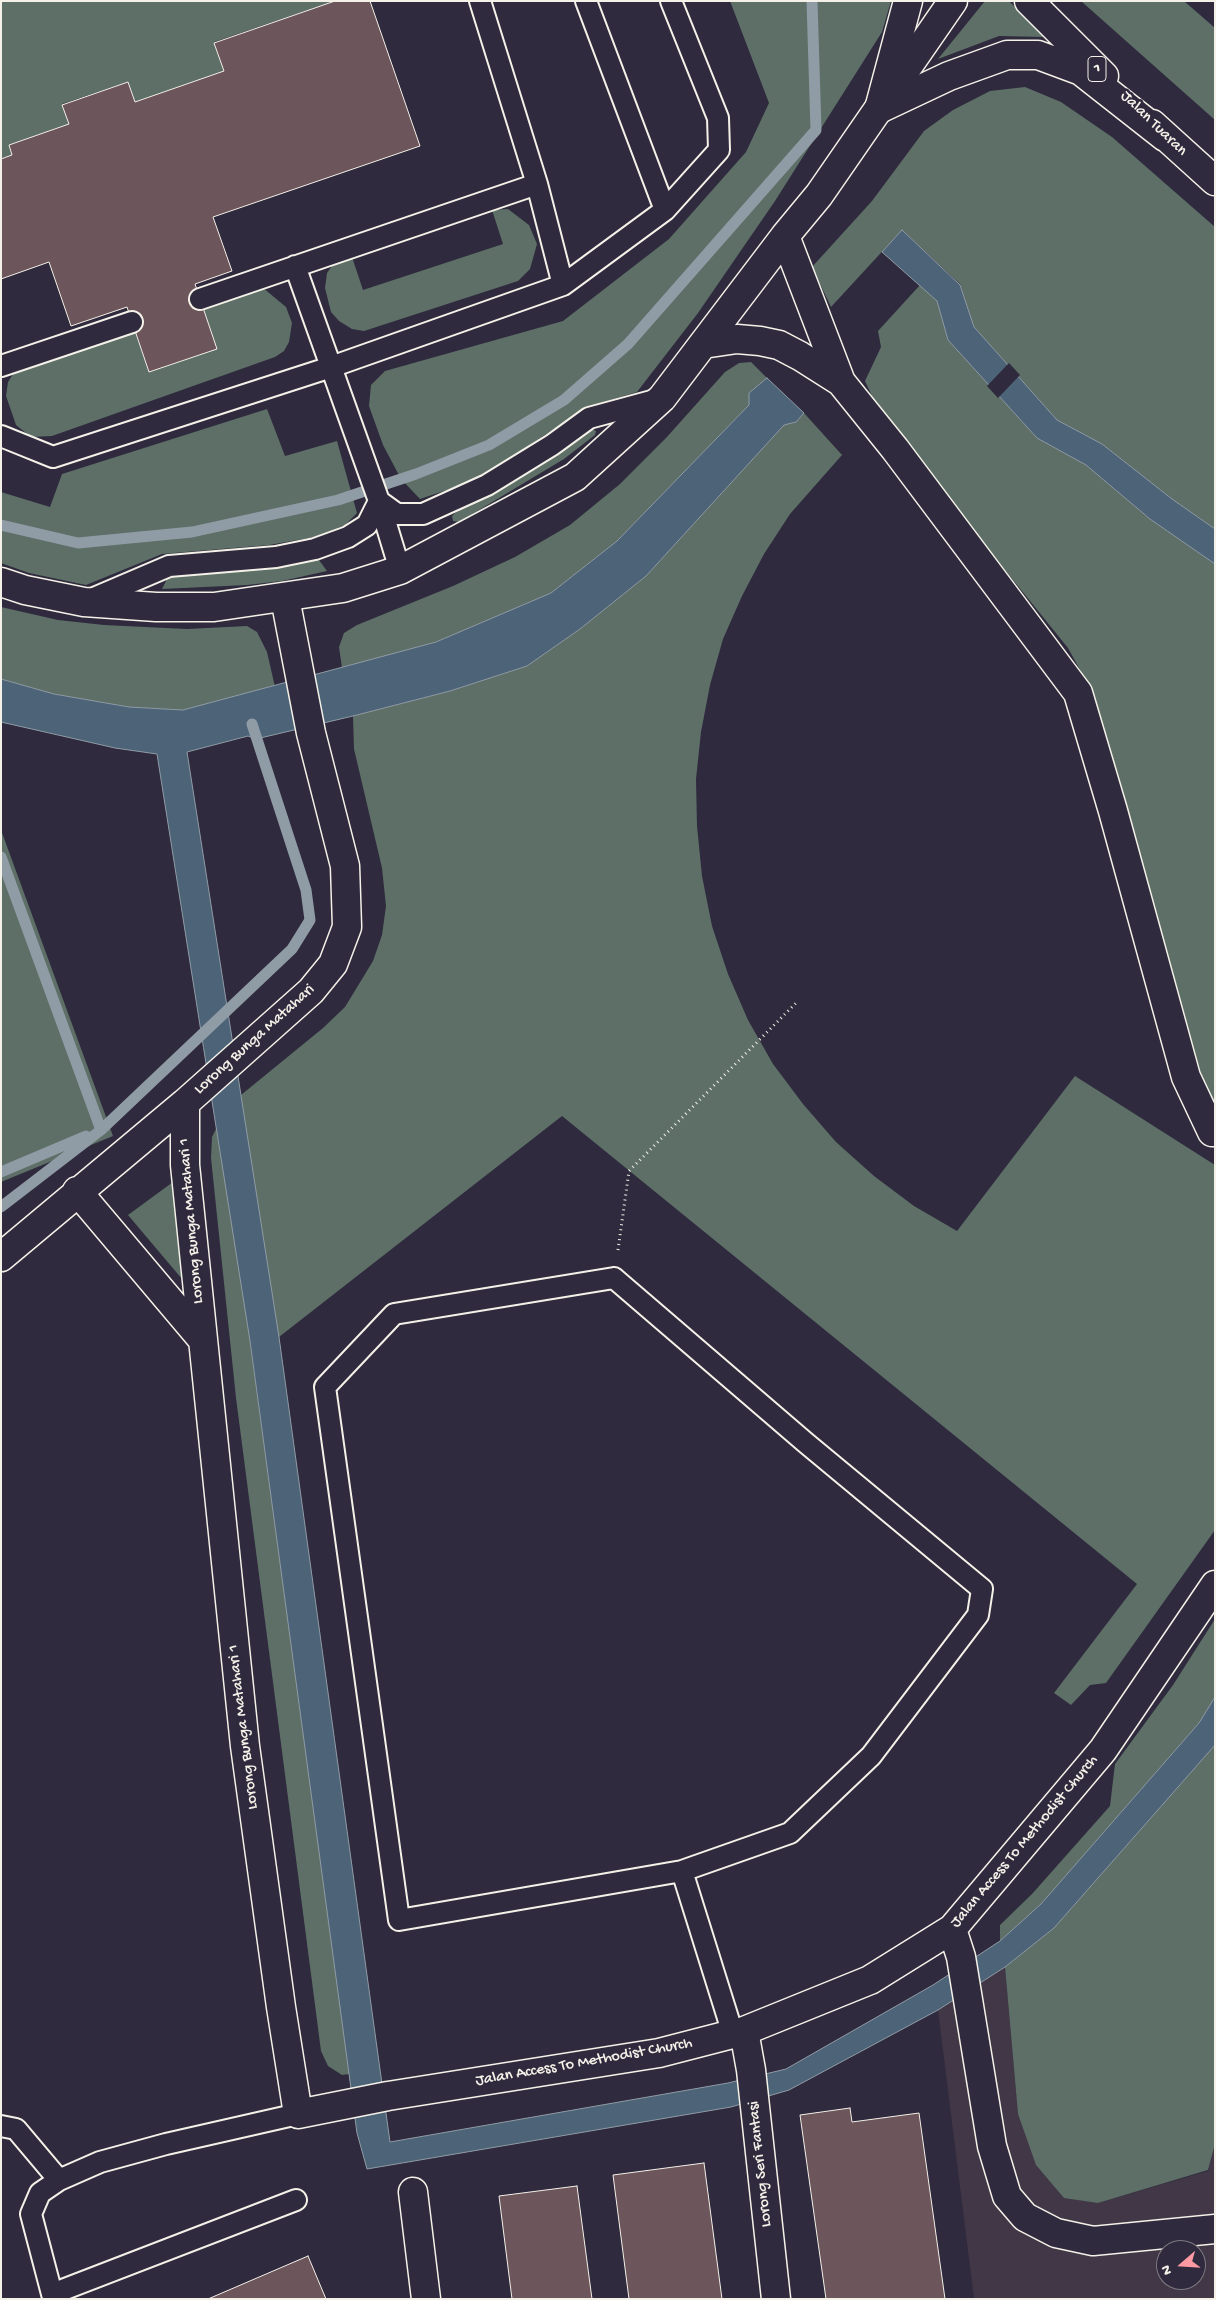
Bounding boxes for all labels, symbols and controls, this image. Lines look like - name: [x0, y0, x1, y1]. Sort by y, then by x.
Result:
- road number: 1: [1088, 56, 1106, 82]
- street label: Jalan Tuaran: [1115, 87, 1191, 161]
- street label: Lorong Bunga Matahari: [191, 981, 319, 1099]
- street label: Lorong Bunga Matahari 1: [175, 1138, 209, 1304]
- street label: Lorong Bunga Matahari 1: [224, 1643, 264, 1811]
- street label: Jalan Access To Methodist Church: [947, 1752, 1103, 1932]
- street label: Jalan Access To Methodist Church: [474, 2034, 694, 2092]
- street label: Lorong Seri Fantasi: [745, 2100, 777, 2228]
- north arrow: [1156, 2240, 1206, 2290]
- text: N: [1158, 2263, 1177, 2277]

